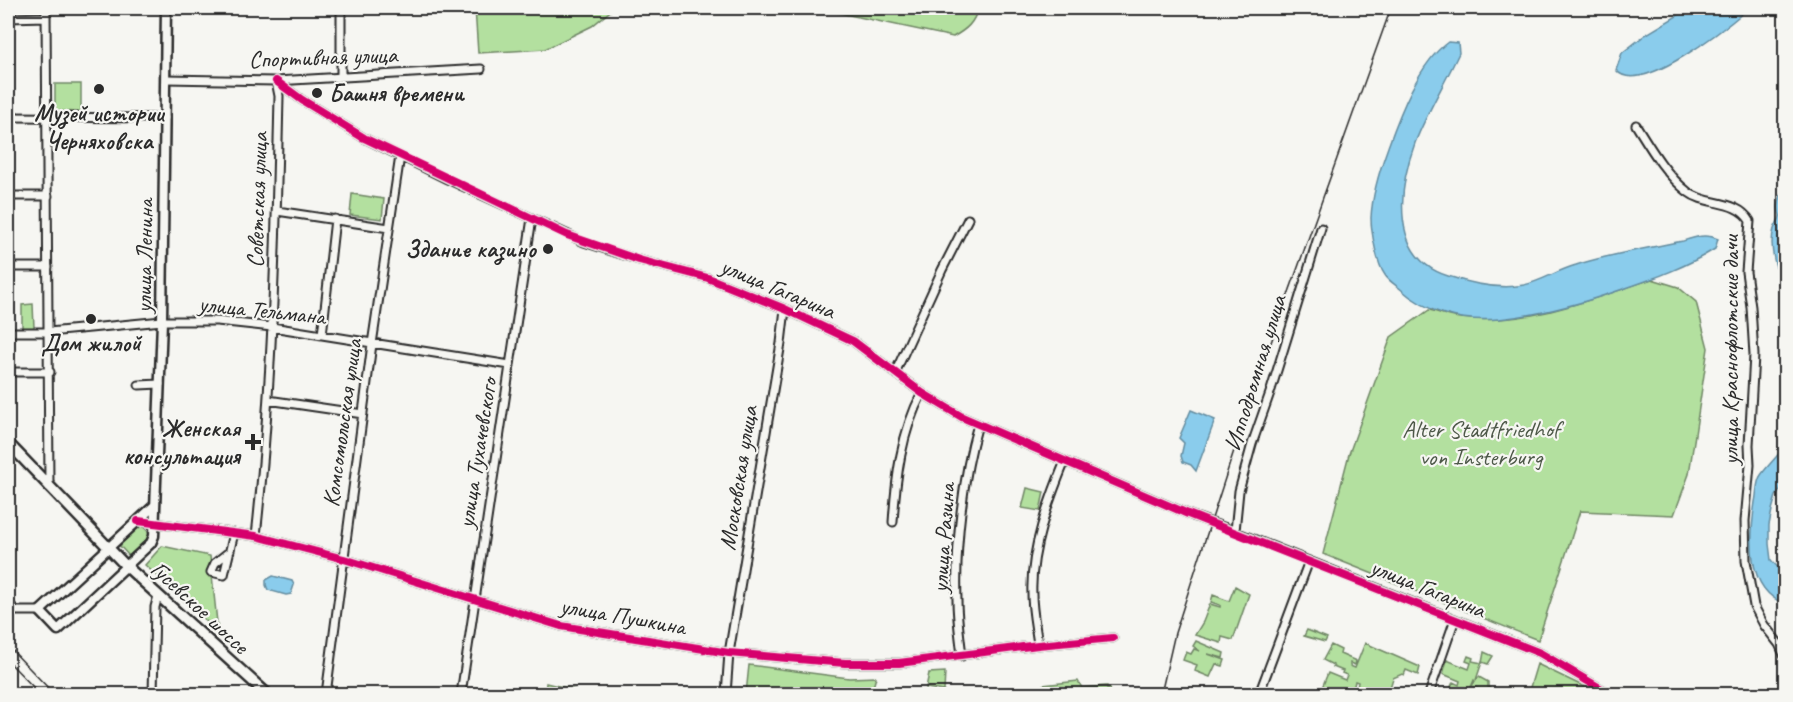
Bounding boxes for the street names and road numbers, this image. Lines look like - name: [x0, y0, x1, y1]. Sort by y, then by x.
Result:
- street label: Спортивная улица: [248, 39, 399, 75]
- street label: Советская улица: [240, 130, 274, 268]
- street label: улица Ленина: [128, 197, 160, 315]
- street label: улица Краснофлотские дачи: [1715, 233, 1745, 467]
- street label: улица Гагарина: [714, 250, 841, 326]
- street label: улица Тельмана: [195, 288, 329, 332]
- street label: Ипподромная улица: [1217, 290, 1293, 455]
- street label: Комсомольская улица: [315, 336, 369, 509]
- street label: улица Тухачевского: [450, 373, 504, 532]
- street label: Московская улица: [712, 402, 764, 552]
- street label: улица Разина: [924, 480, 962, 596]
- street label: улица Гагарина: [1364, 551, 1491, 625]
- street label: Гусевское шоссе: [145, 554, 257, 662]
- street label: улица Пушкина: [556, 590, 690, 642]

